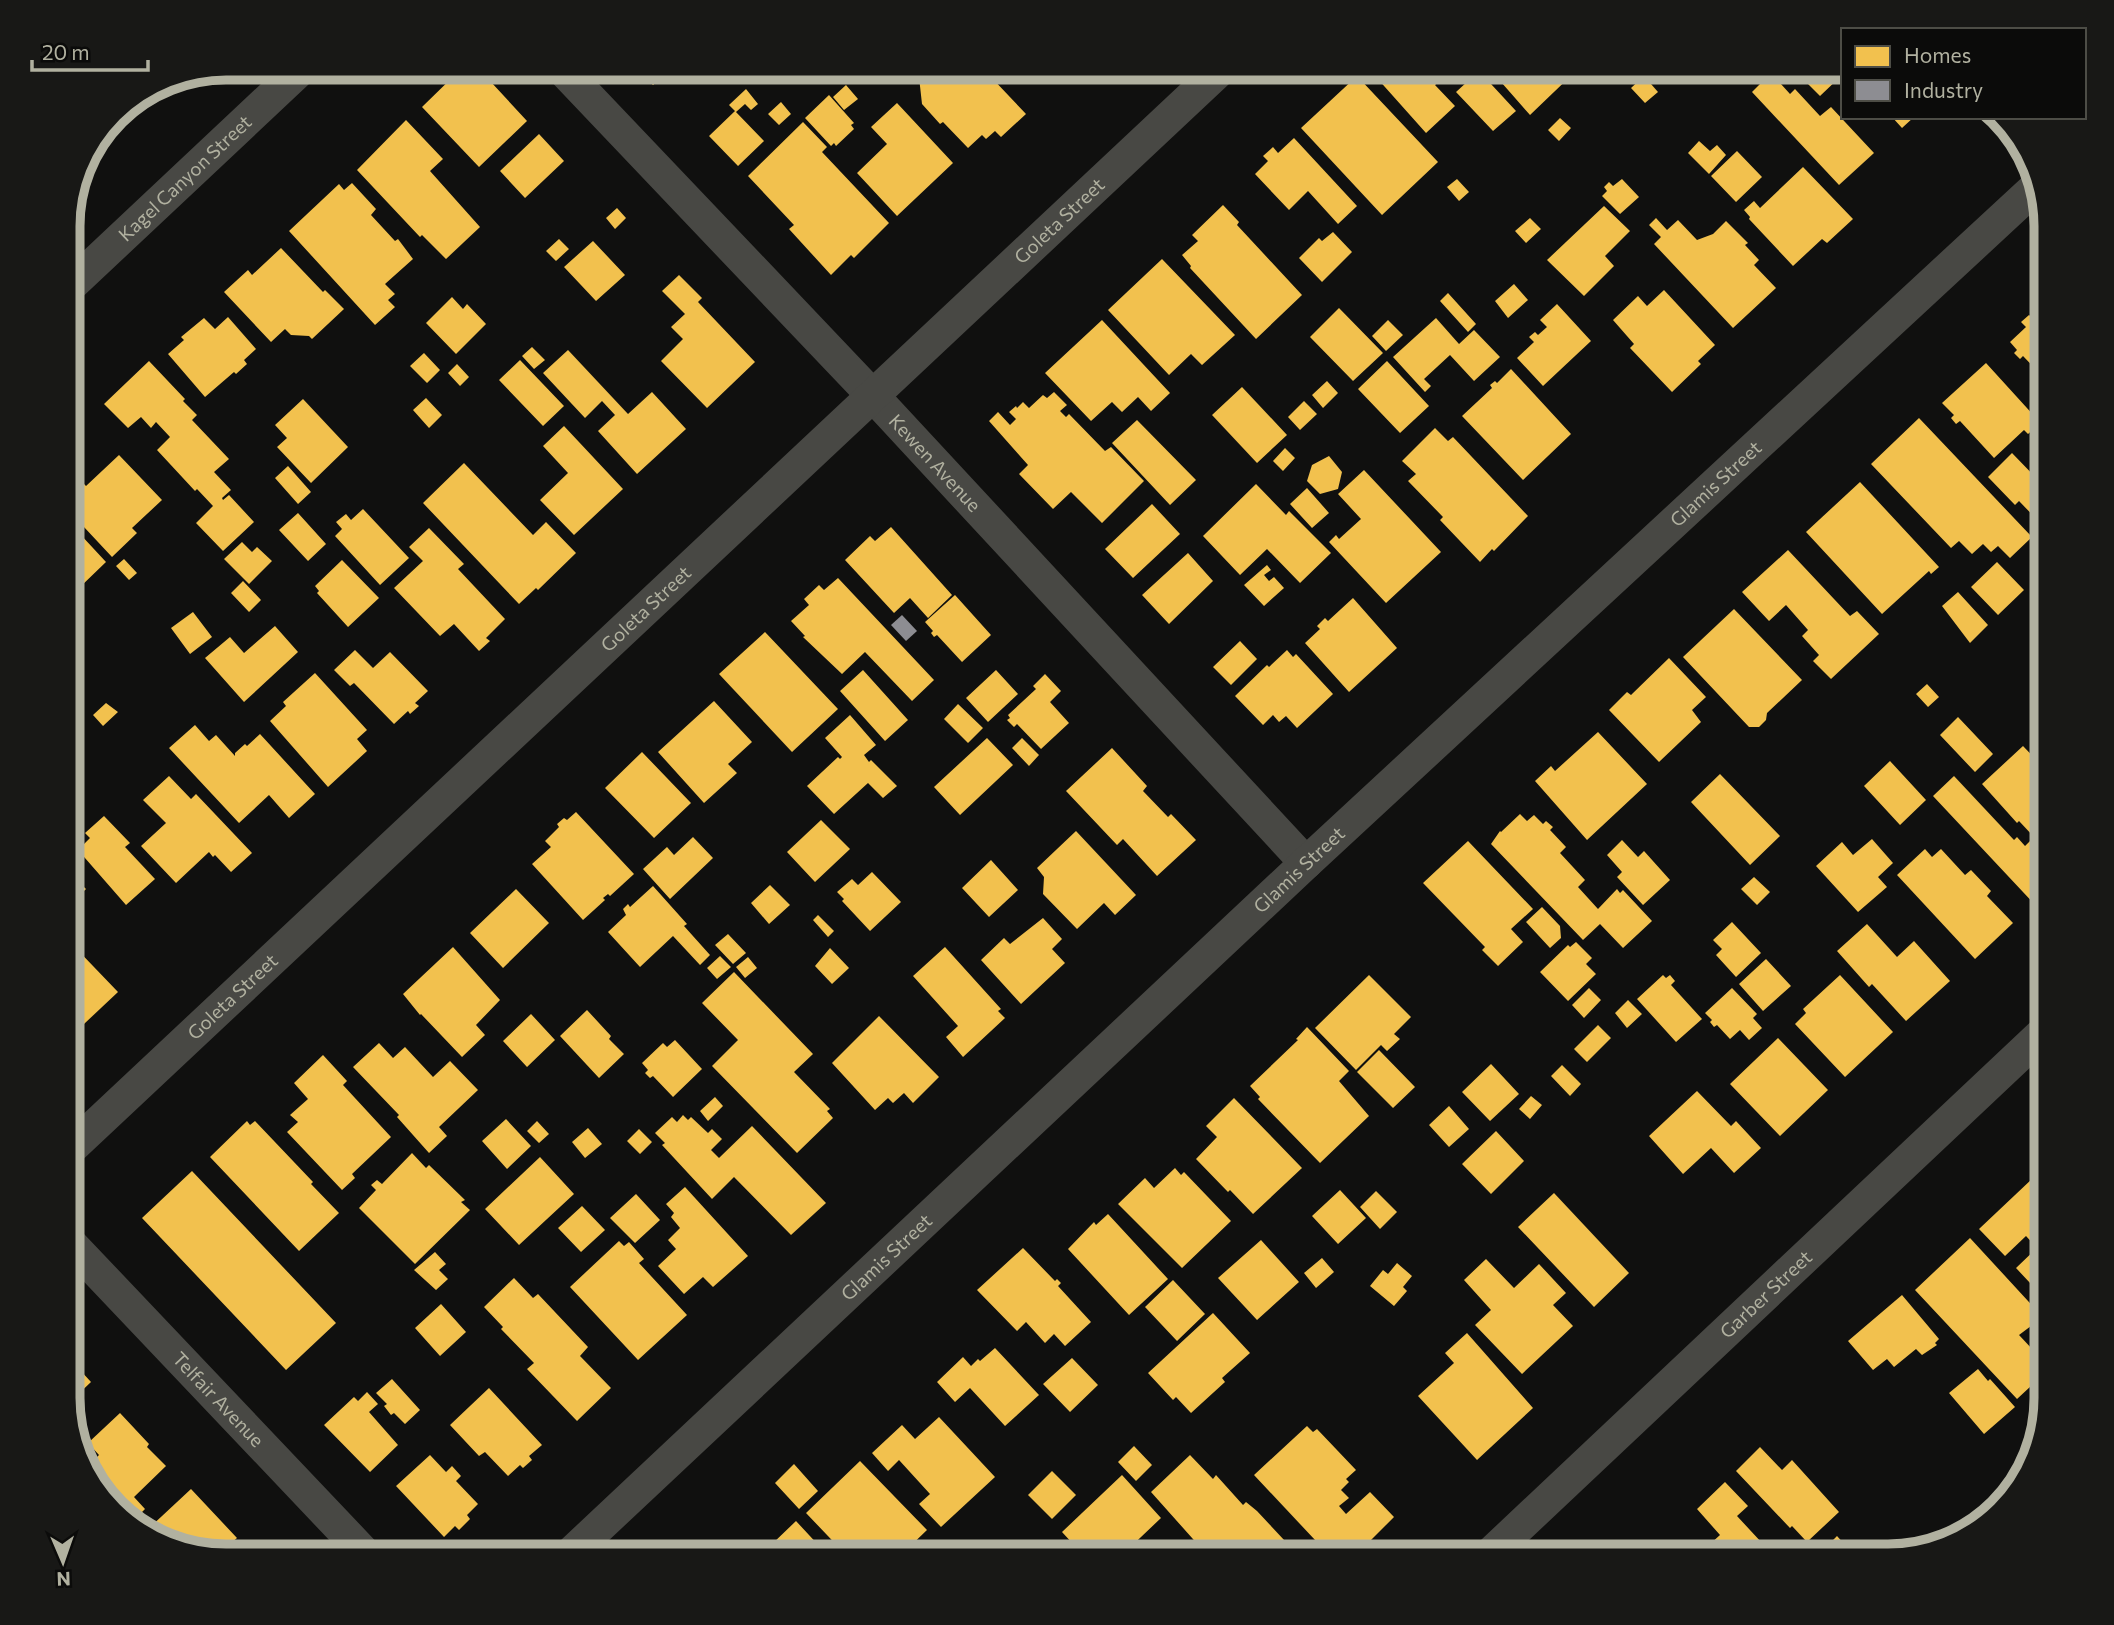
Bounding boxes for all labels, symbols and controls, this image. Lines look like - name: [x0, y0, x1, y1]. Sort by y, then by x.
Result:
- scale bar: [32, 28, 147, 72]
- legend: [1841, 28, 2086, 119]
- text: 20 m: [42, 39, 90, 64]
- text: Homes: [1904, 42, 1971, 67]
- text: Industry: [1904, 77, 1983, 102]
- street label: Kagel Canyon Street: [113, 110, 256, 246]
- street label: Goleta Street: [1009, 172, 1109, 268]
- street label: Kewen Avenue: [885, 409, 986, 516]
- street label: Glamis Street: [1665, 435, 1766, 531]
- street label: Goleta Street: [596, 560, 695, 656]
- street label: Glamis Street: [1248, 821, 1349, 917]
- street label: Goleta Street: [182, 948, 282, 1044]
- street label: Glamis Street: [836, 1208, 936, 1305]
- street label: Garber Street: [1715, 1245, 1816, 1343]
- street label: Telfair Avenue: [168, 1347, 269, 1451]
- north arrow: [28, 1527, 98, 1597]
- text: N: [56, 1568, 71, 1591]

